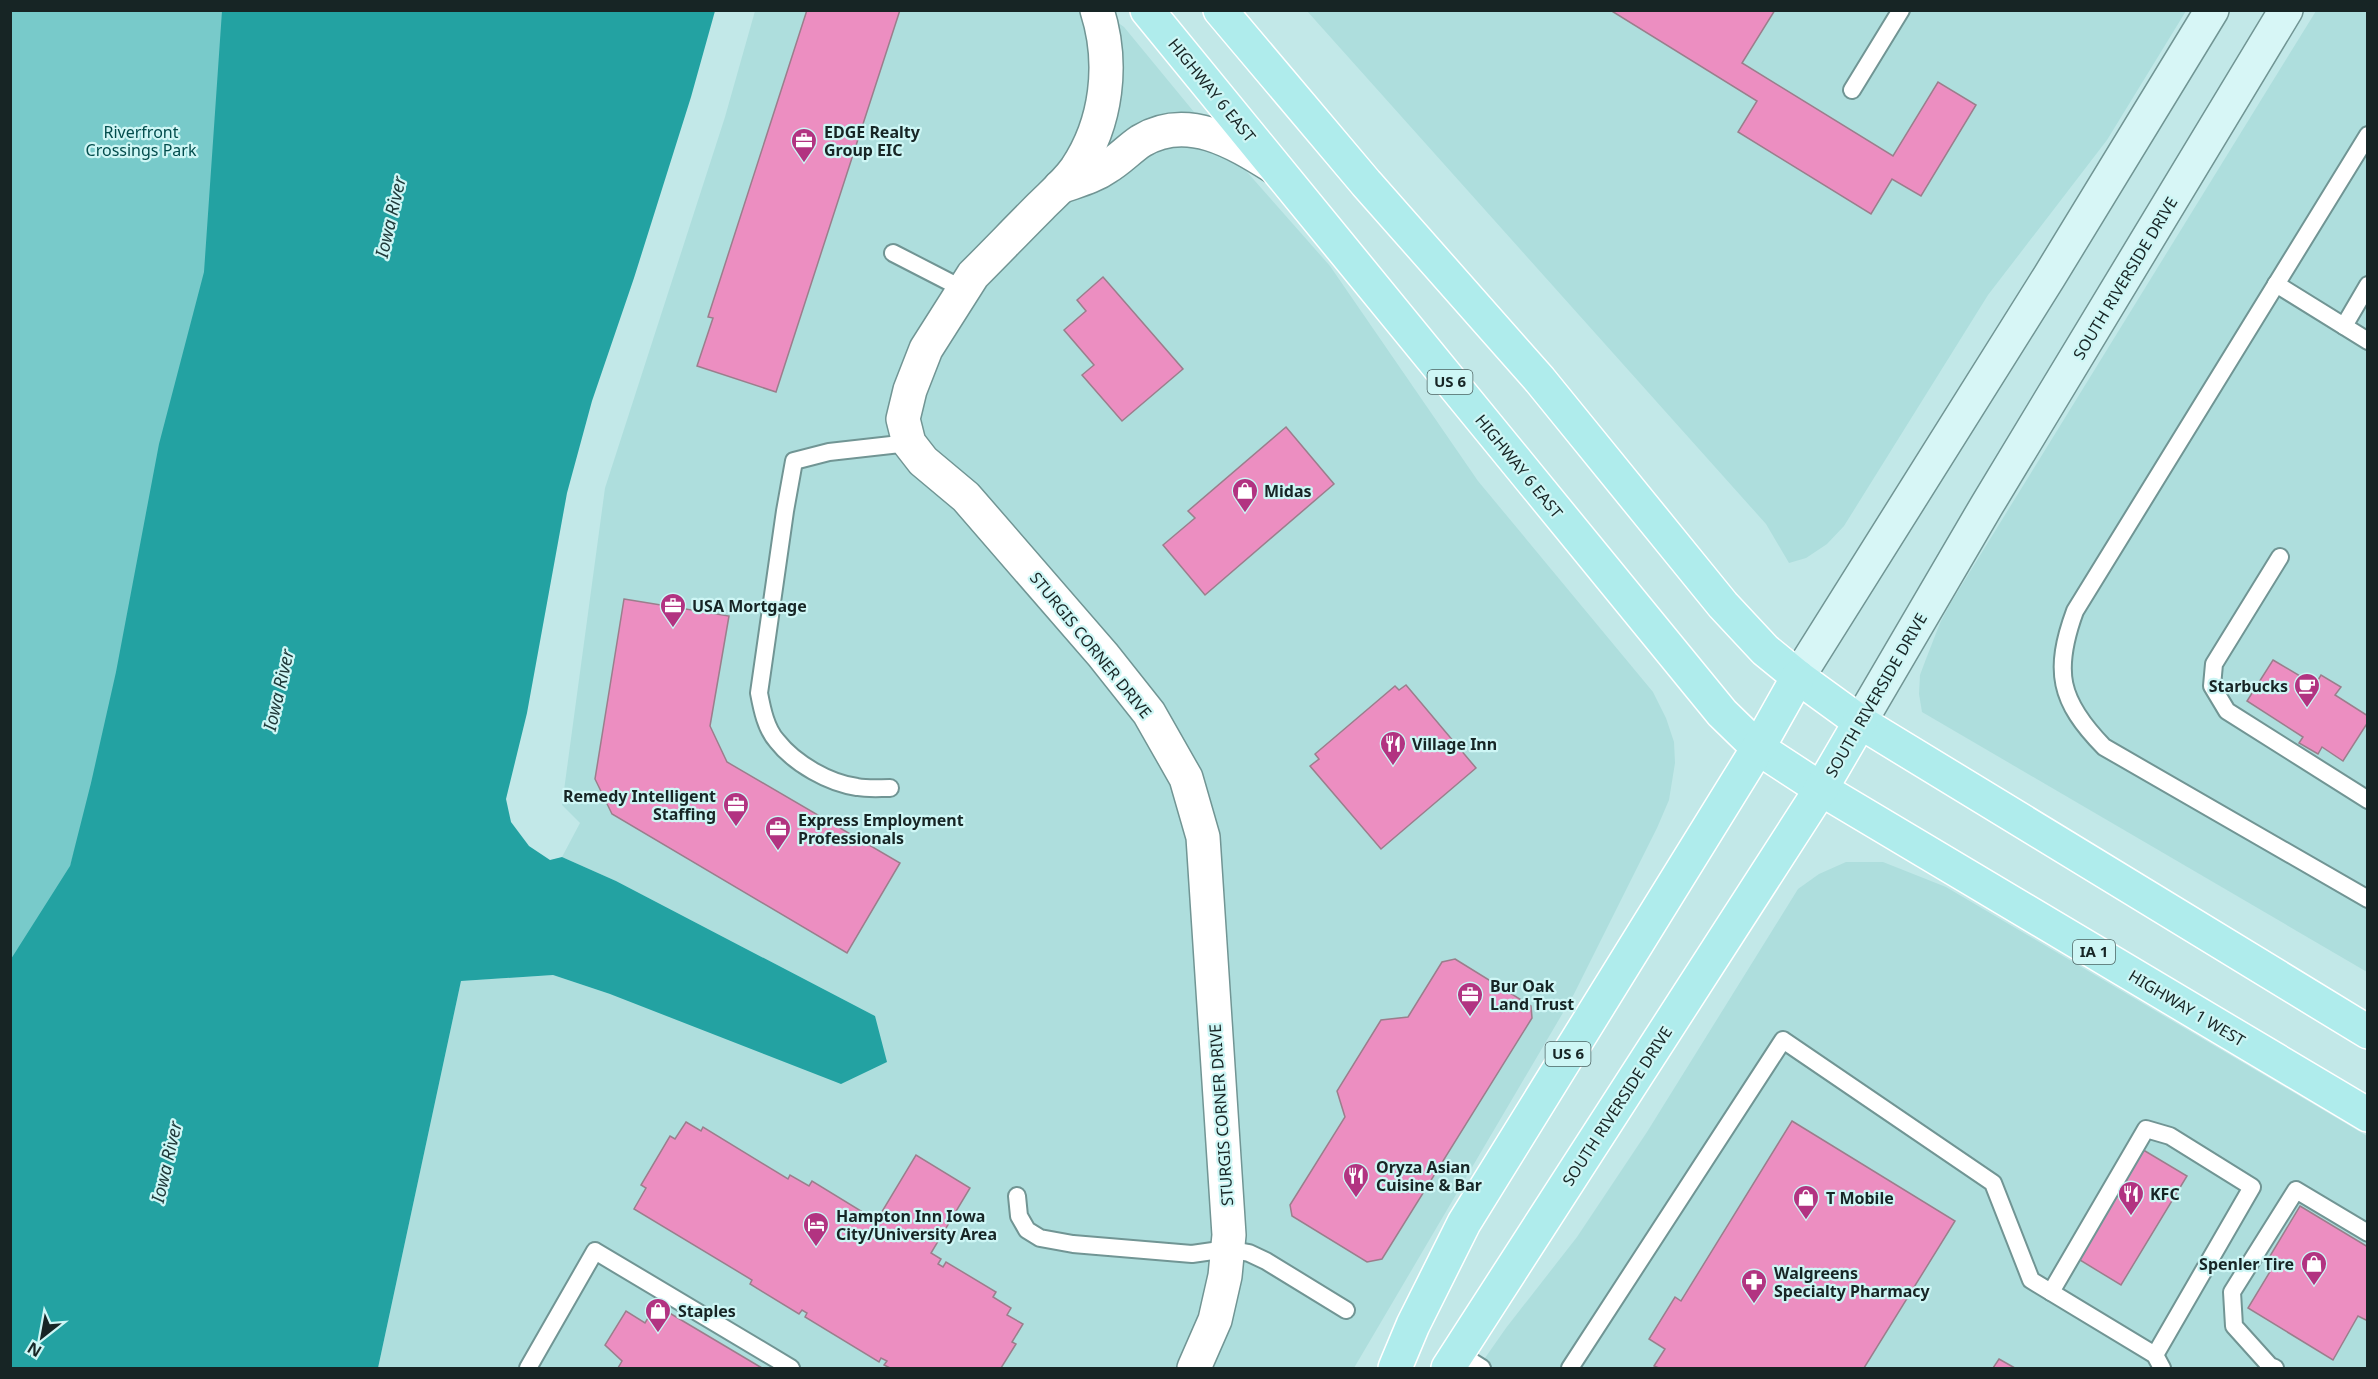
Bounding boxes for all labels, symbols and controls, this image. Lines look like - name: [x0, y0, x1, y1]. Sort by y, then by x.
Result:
- street label: HIGHWAY 6 EAST: [1163, 33, 1261, 147]
- park label: Riverfront Crossings Park: [86, 121, 197, 161]
- place label: EDGE Realty Group EIC: [824, 121, 921, 161]
- office icon: EDGE Realty Group EIC: [789, 126, 819, 164]
- water label: Iowa River: [369, 173, 411, 261]
- street label: SOUTH RIVERSIDE DRIVE: [2068, 193, 2182, 363]
- road number: US 6: [1428, 370, 1472, 394]
- street label: HIGHWAY 6 EAST: [1470, 409, 1568, 523]
- shop icon: Midas: [1230, 476, 1260, 514]
- place label: Midas: [1264, 480, 1312, 502]
- street label: STURGIS CORNER DRIVE: [1025, 567, 1157, 723]
- office icon: USA Mortgage: [658, 591, 688, 629]
- place label: USA Mortgage: [692, 595, 807, 617]
- street label: SOUTH RIVERSIDE DRIVE: [1820, 609, 1932, 781]
- water label: Iowa River: [257, 646, 299, 734]
- cafe icon: Starbucks: [2292, 671, 2322, 709]
- place label: Starbucks: [2209, 675, 2288, 697]
- restaurant icon: Village Inn: [1378, 729, 1408, 767]
- place label: Village Inn: [1412, 733, 1497, 755]
- place label: Remedy Intelligent Staffing: [563, 785, 716, 825]
- office icon: Remedy Intelligent Staffing: [721, 790, 751, 828]
- place label: Express Employment Professionals: [798, 809, 964, 849]
- office icon: Express Employment Professionals: [763, 814, 793, 852]
- road number: IA 1: [2073, 940, 2115, 964]
- street label: HIGHWAY 1 WEST: [2125, 965, 2249, 1052]
- place label: Bur Oak Land Trust: [1490, 975, 1574, 1015]
- office icon: Bur Oak Land Trust: [1455, 980, 1485, 1018]
- street label: SOUTH RIVERSIDE DRIVE: [1557, 1022, 1677, 1190]
- street label: STURGIS CORNER DRIVE: [1204, 1023, 1238, 1207]
- road number: US 6: [1546, 1042, 1590, 1066]
- water label: Iowa River: [145, 1118, 187, 1206]
- place label: Oryza Asian Cuisine & Bar: [1376, 1156, 1482, 1196]
- restaurant icon: Oryza Asian Cuisine & Bar: [1341, 1161, 1371, 1199]
- restaurant icon: KFC: [2116, 1179, 2146, 1217]
- shop icon: T Mobile: [1791, 1183, 1821, 1221]
- place label: KFC: [2150, 1183, 2180, 1205]
- place label: T Mobile: [1826, 1187, 1894, 1209]
- place label: Hampton Inn Iowa City/University Area: [836, 1205, 997, 1245]
- hotel icon: Hampton Inn Iowa City/University Area: [801, 1210, 831, 1248]
- shop icon: Spenler Tire: [2299, 1249, 2329, 1287]
- place label: Spenler Tire: [2199, 1253, 2294, 1275]
- place label: Walgreens Specialty Pharmacy: [1774, 1262, 1931, 1302]
- pharmacy icon: Walgreens Specialty Pharmacy: [1739, 1267, 1769, 1305]
- shop icon: Staples: [643, 1296, 673, 1334]
- place label: Staples: [678, 1300, 736, 1322]
- north arrow: [12, 1307, 72, 1367]
- text: N: [23, 1337, 46, 1363]

